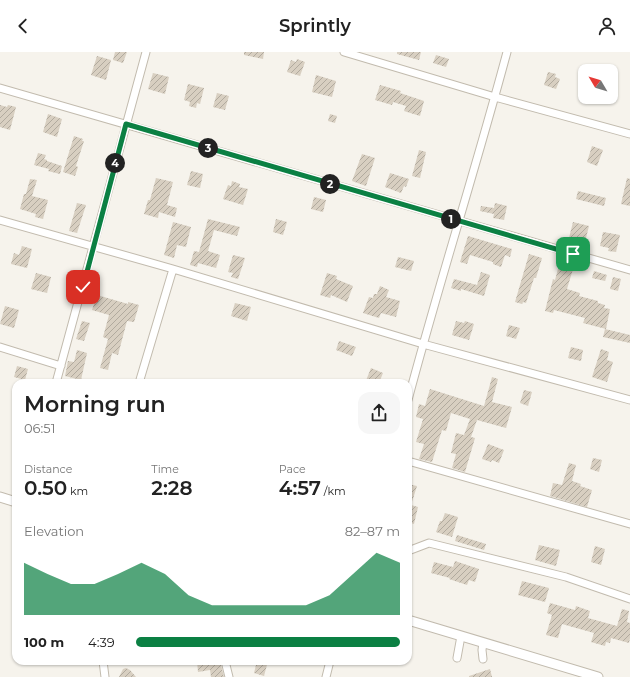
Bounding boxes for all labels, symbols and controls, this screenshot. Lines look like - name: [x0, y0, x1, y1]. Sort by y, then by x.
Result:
- icon: back: [12, 15, 34, 37]
- text: Sprintly: [279, 15, 351, 37]
- icon: person: [596, 15, 618, 37]
- north arrow: [578, 64, 618, 104]
- map controls: [578, 64, 618, 104]
- pin: 3: [198, 138, 218, 158]
- text: 3: [205, 141, 211, 155]
- pin: 4: [105, 153, 125, 173]
- text: 4: [111, 156, 119, 170]
- pin: 2: [320, 174, 340, 194]
- text: 2: [327, 177, 333, 191]
- pin: 1: [441, 209, 461, 229]
- text: 1: [449, 212, 453, 226]
- pin: [556, 237, 590, 271]
- icon: arrive: [562, 243, 584, 265]
- pin: [66, 270, 100, 304]
- icon: check: [72, 276, 94, 298]
- text: Morning run: [24, 391, 165, 418]
- button: share: [358, 392, 400, 434]
- text: 06:51: [24, 420, 55, 436]
- text: Distance: [24, 462, 72, 476]
- text: Time: [151, 462, 179, 476]
- text: Pace: [279, 462, 306, 476]
- text: 0.50: [24, 476, 67, 500]
- text: 2:28: [151, 476, 193, 500]
- text: 4:57: [279, 476, 321, 500]
- text: km: [67, 484, 88, 498]
- text: /km: [321, 484, 346, 498]
- text: Elevation: [24, 523, 84, 539]
- text: 82–87 m: [345, 523, 400, 539]
- text: 100 m: [24, 634, 64, 650]
- text: 4:39: [88, 634, 115, 650]

